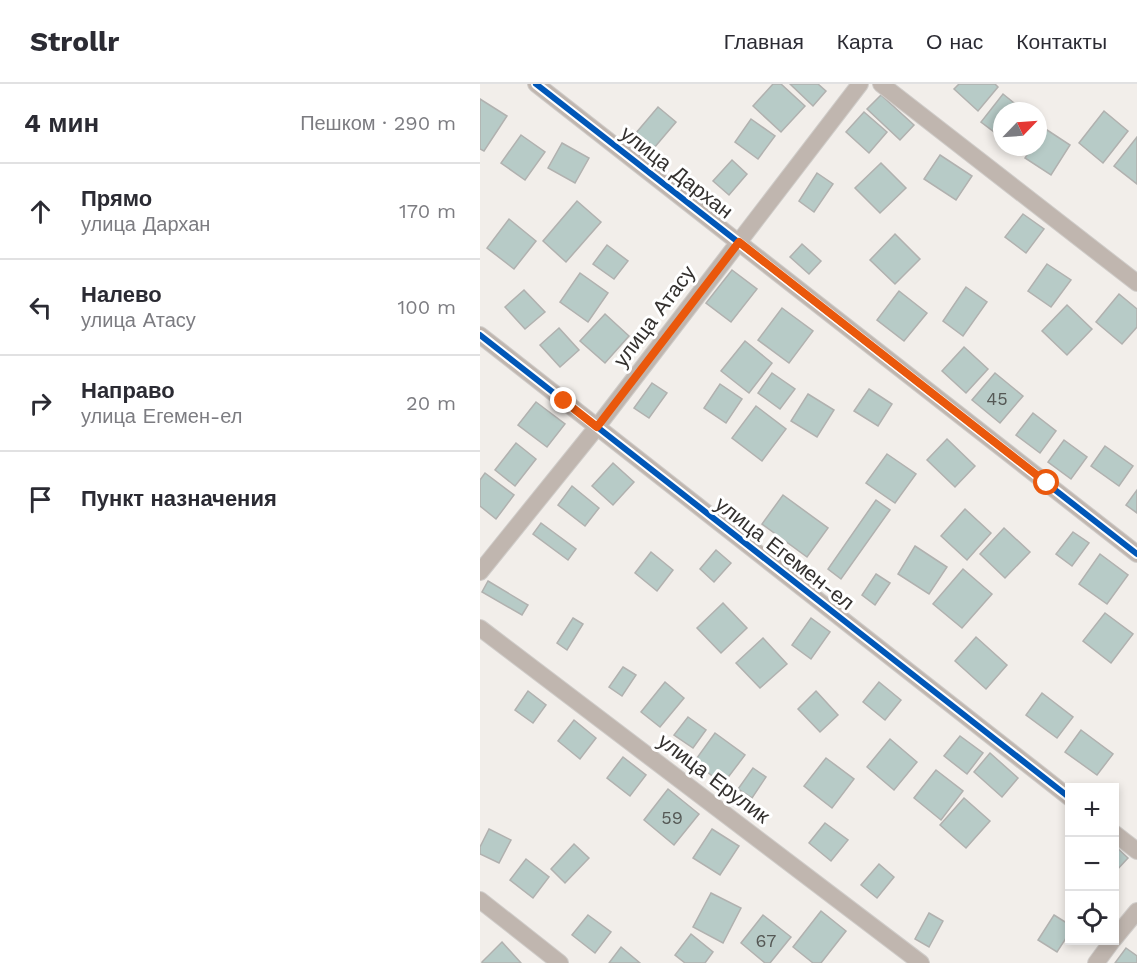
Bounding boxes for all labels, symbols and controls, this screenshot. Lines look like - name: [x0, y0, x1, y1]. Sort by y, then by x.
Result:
- text: Strollr: [30, 25, 119, 58]
- text: Главная: [724, 29, 804, 54]
- text: Карта: [837, 29, 893, 54]
- text: О нас: [926, 29, 983, 54]
- text: Контакты: [1016, 29, 1107, 54]
- north arrow: [993, 102, 1047, 156]
- text: 4 мин: [24, 108, 99, 138]
- text: Пешком · 290 m: [300, 111, 456, 135]
- street label: улица Дархан: [616, 120, 738, 224]
- text: Прямо: [81, 186, 152, 211]
- icon: ahead: [24, 195, 57, 228]
- text: 170 m: [399, 199, 456, 223]
- text: улица Дархан: [81, 212, 210, 236]
- street label: улица Атасу: [608, 260, 701, 372]
- text: Налево: [81, 282, 162, 307]
- icon: left: [24, 291, 57, 324]
- text: 100 m: [397, 295, 456, 319]
- text: улица Атасу: [81, 308, 196, 332]
- text: Направо: [81, 378, 175, 403]
- icon: right: [24, 387, 57, 420]
- route end: [550, 387, 576, 413]
- house number: 45: [986, 388, 1008, 409]
- text: 20 m: [406, 391, 456, 415]
- text: улица Егемен-ел: [81, 404, 242, 428]
- route start: [1033, 469, 1059, 495]
- icon: arrive: [24, 483, 57, 516]
- text: Пункт назначения: [81, 486, 277, 511]
- street label: улица Егемен-ел: [711, 491, 859, 615]
- street label: улица Ерулик: [653, 728, 775, 829]
- map controls: [1065, 783, 1119, 945]
- button: +: [1065, 783, 1119, 837]
- house number: 59: [661, 807, 683, 828]
- button: −: [1065, 837, 1119, 891]
- button: locate: [1065, 891, 1119, 945]
- house number: 67: [756, 930, 776, 951]

